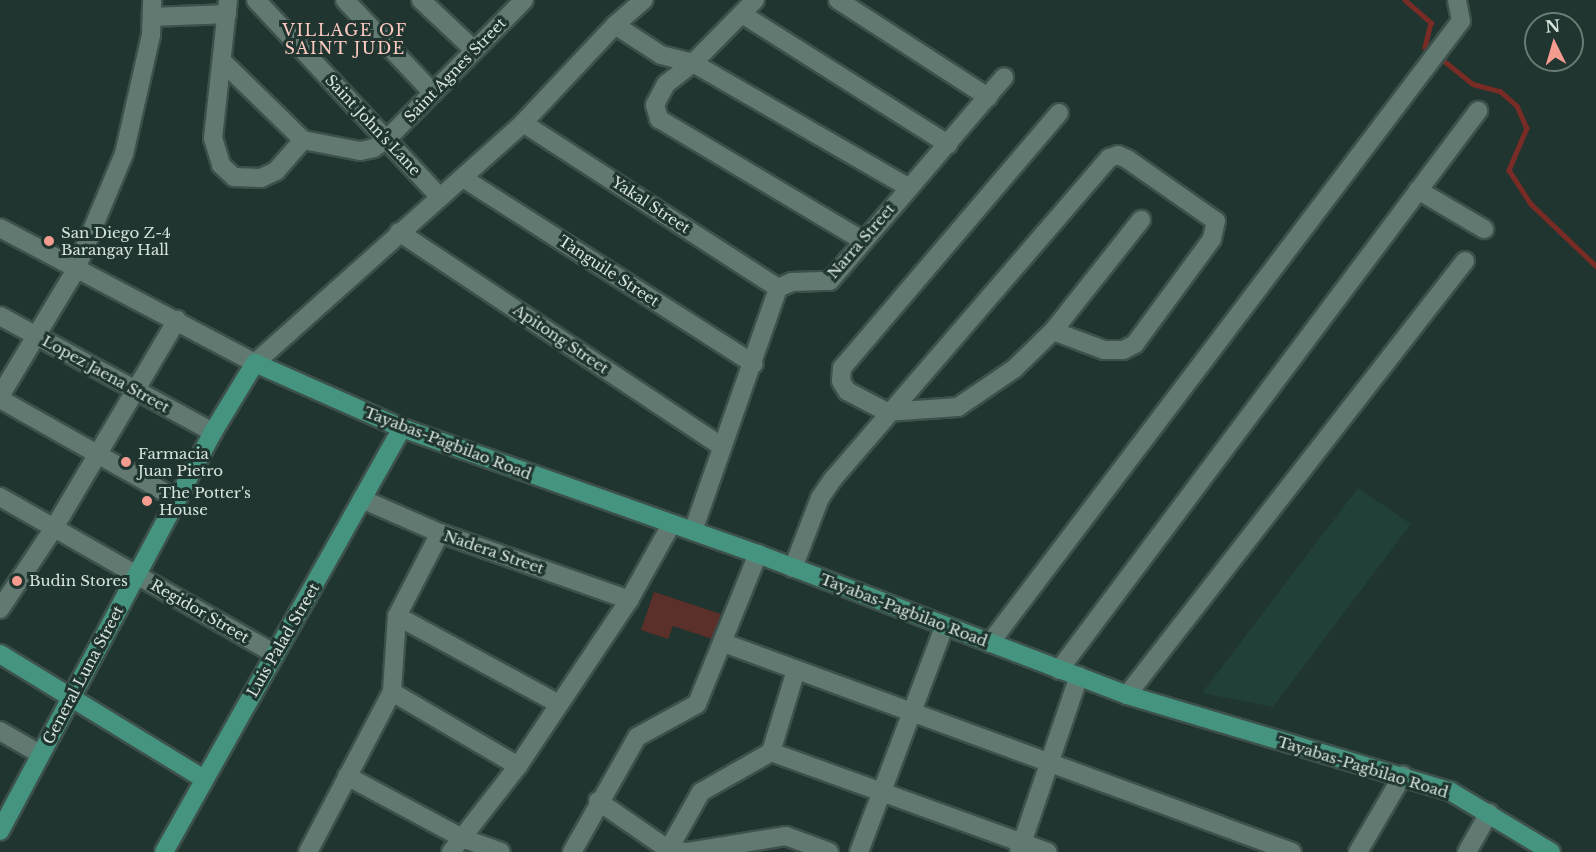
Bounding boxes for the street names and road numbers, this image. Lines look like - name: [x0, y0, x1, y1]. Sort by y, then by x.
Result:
- street label: Saint Agnes Street: [400, 14, 510, 126]
- street label: Saint John's Lane: [322, 71, 424, 179]
- street label: Yakal Street: [608, 173, 694, 237]
- street label: Narra Street: [824, 200, 898, 282]
- street label: Tanguile Street: [555, 232, 663, 310]
- street label: Apitong Street: [510, 300, 612, 378]
- street label: Lopez Jaena Street: [39, 332, 173, 416]
- street label: Tayabas-Pagbilao Road: [362, 403, 534, 483]
- street label: Nadera Street: [441, 526, 547, 578]
- street label: Tayabas-Pagbilao Road: [818, 570, 990, 650]
- street label: Regidor Street: [147, 575, 253, 647]
- street label: Luis Palad Street: [243, 580, 323, 700]
- street label: General Luna Street: [39, 603, 127, 747]
- street label: Tayabas-Pagbilao Road: [1275, 732, 1451, 802]

